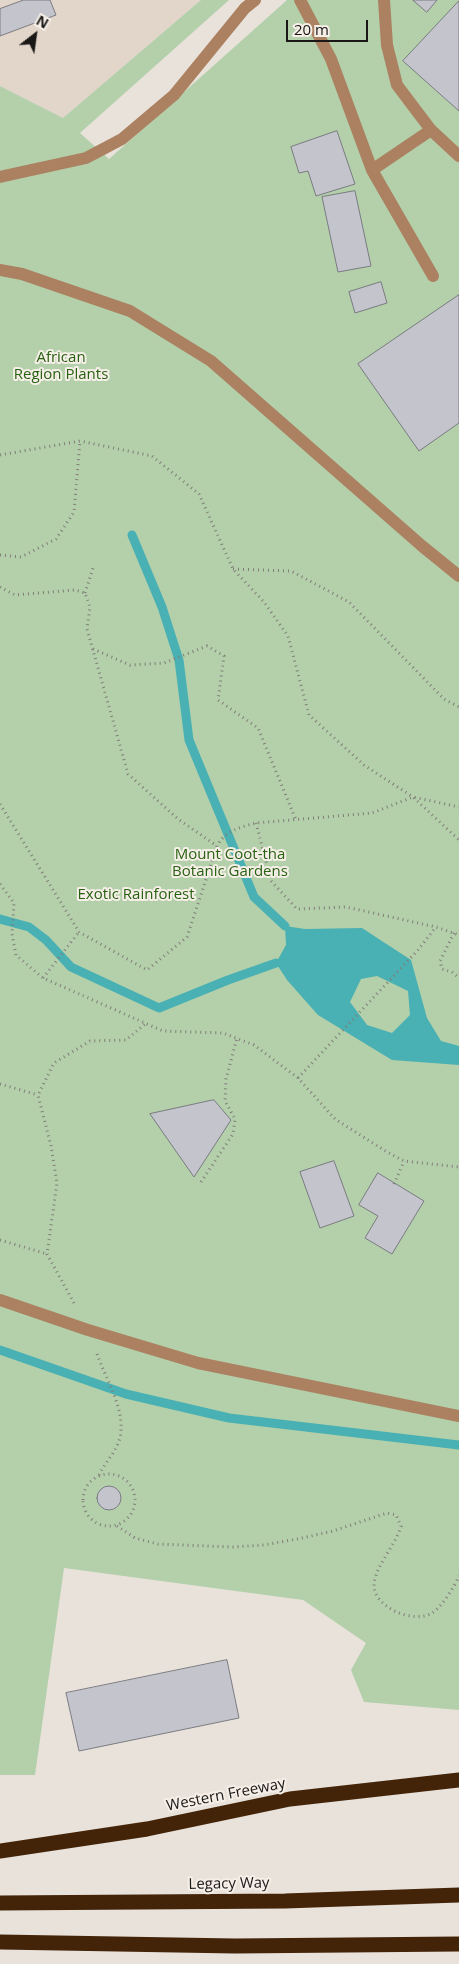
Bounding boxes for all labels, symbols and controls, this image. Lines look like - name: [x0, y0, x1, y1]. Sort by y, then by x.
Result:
- north arrow: [10, 10, 60, 60]
- text: N: [33, 10, 52, 33]
- scale bar: [289, 10, 372, 42]
- text: 20 m: [294, 19, 329, 39]
- park label: African Region Plants: [14, 349, 108, 384]
- park label: Mount Coot-tha Botanic Gardens: [172, 846, 288, 881]
- park label: Exotic Rainforest: [77, 886, 195, 904]
- street label: Western Freeway: [165, 1775, 287, 1815]
- street label: Legacy Way: [188, 1874, 270, 1894]

